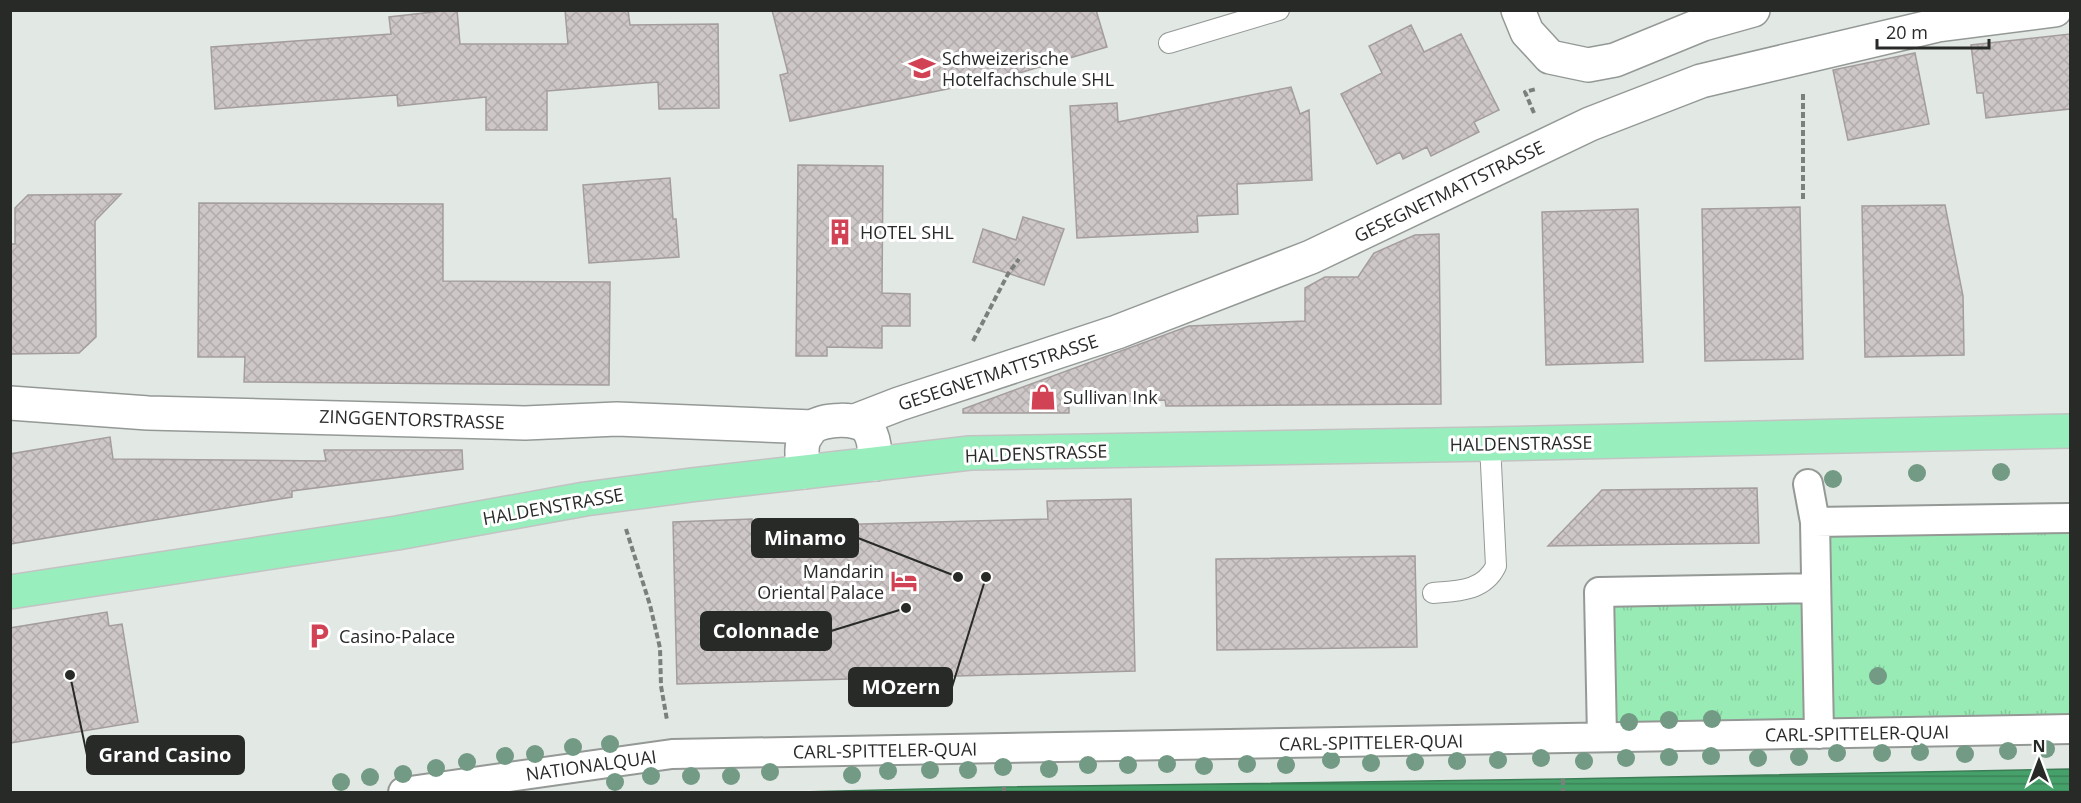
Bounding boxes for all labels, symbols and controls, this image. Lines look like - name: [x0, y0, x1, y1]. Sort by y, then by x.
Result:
- scale bar: [1877, 12, 1990, 50]
- text: 20 m: [1886, 20, 1928, 44]
- place label: Schweizerische Hotelfachschule SHL: [942, 46, 1114, 91]
- school or university icon: Schweizerische Hotelfachschule SHL: [907, 53, 937, 83]
- street label: GESEGNETMATTSTRASSE: [1350, 134, 1548, 248]
- building icon: HOTEL SHL: [825, 217, 855, 247]
- place label: HOTEL SHL: [860, 220, 954, 244]
- street label: GESEGNETMATTSTRASSE: [895, 328, 1101, 416]
- shop icon: Sullivan Ink: [1028, 382, 1058, 412]
- place label: Sullivan Ink: [1063, 385, 1158, 409]
- street label: ZINGGENTORSTRASSE: [319, 404, 505, 434]
- street label: HALDENSTRASSE: [1449, 430, 1593, 456]
- street label: HALDENSTRASSE: [964, 439, 1108, 467]
- street label: HALDENSTRASSE: [481, 482, 625, 530]
- callout: Minamo: [752, 519, 858, 557]
- text: Minamo: [764, 524, 846, 551]
- place label: Mandarin Oriental Palace: [757, 559, 884, 604]
- hotel icon: Mandarin Oriental Palace: [889, 566, 919, 596]
- callout: Colonnade: [701, 612, 831, 650]
- text: Colonnade: [713, 617, 819, 644]
- parking icon: Casino-Palace: [304, 621, 334, 651]
- place label: Casino-Palace: [339, 624, 455, 648]
- callout: MOzern: [849, 668, 952, 706]
- text: MOzern: [862, 673, 940, 700]
- street label: CARL-SPITTELER-QUAI: [1765, 719, 1949, 747]
- street label: CARL-SPITTELER-QUAI: [1279, 728, 1463, 756]
- north arrow: [2009, 731, 2069, 791]
- text: N: [2032, 735, 2046, 757]
- callout: Grand Casino: [87, 736, 244, 774]
- street label: CARL-SPITTELER-QUAI: [793, 736, 977, 764]
- text: Grand Casino: [98, 741, 232, 768]
- street label: NATIONALQUAI: [524, 744, 658, 786]

